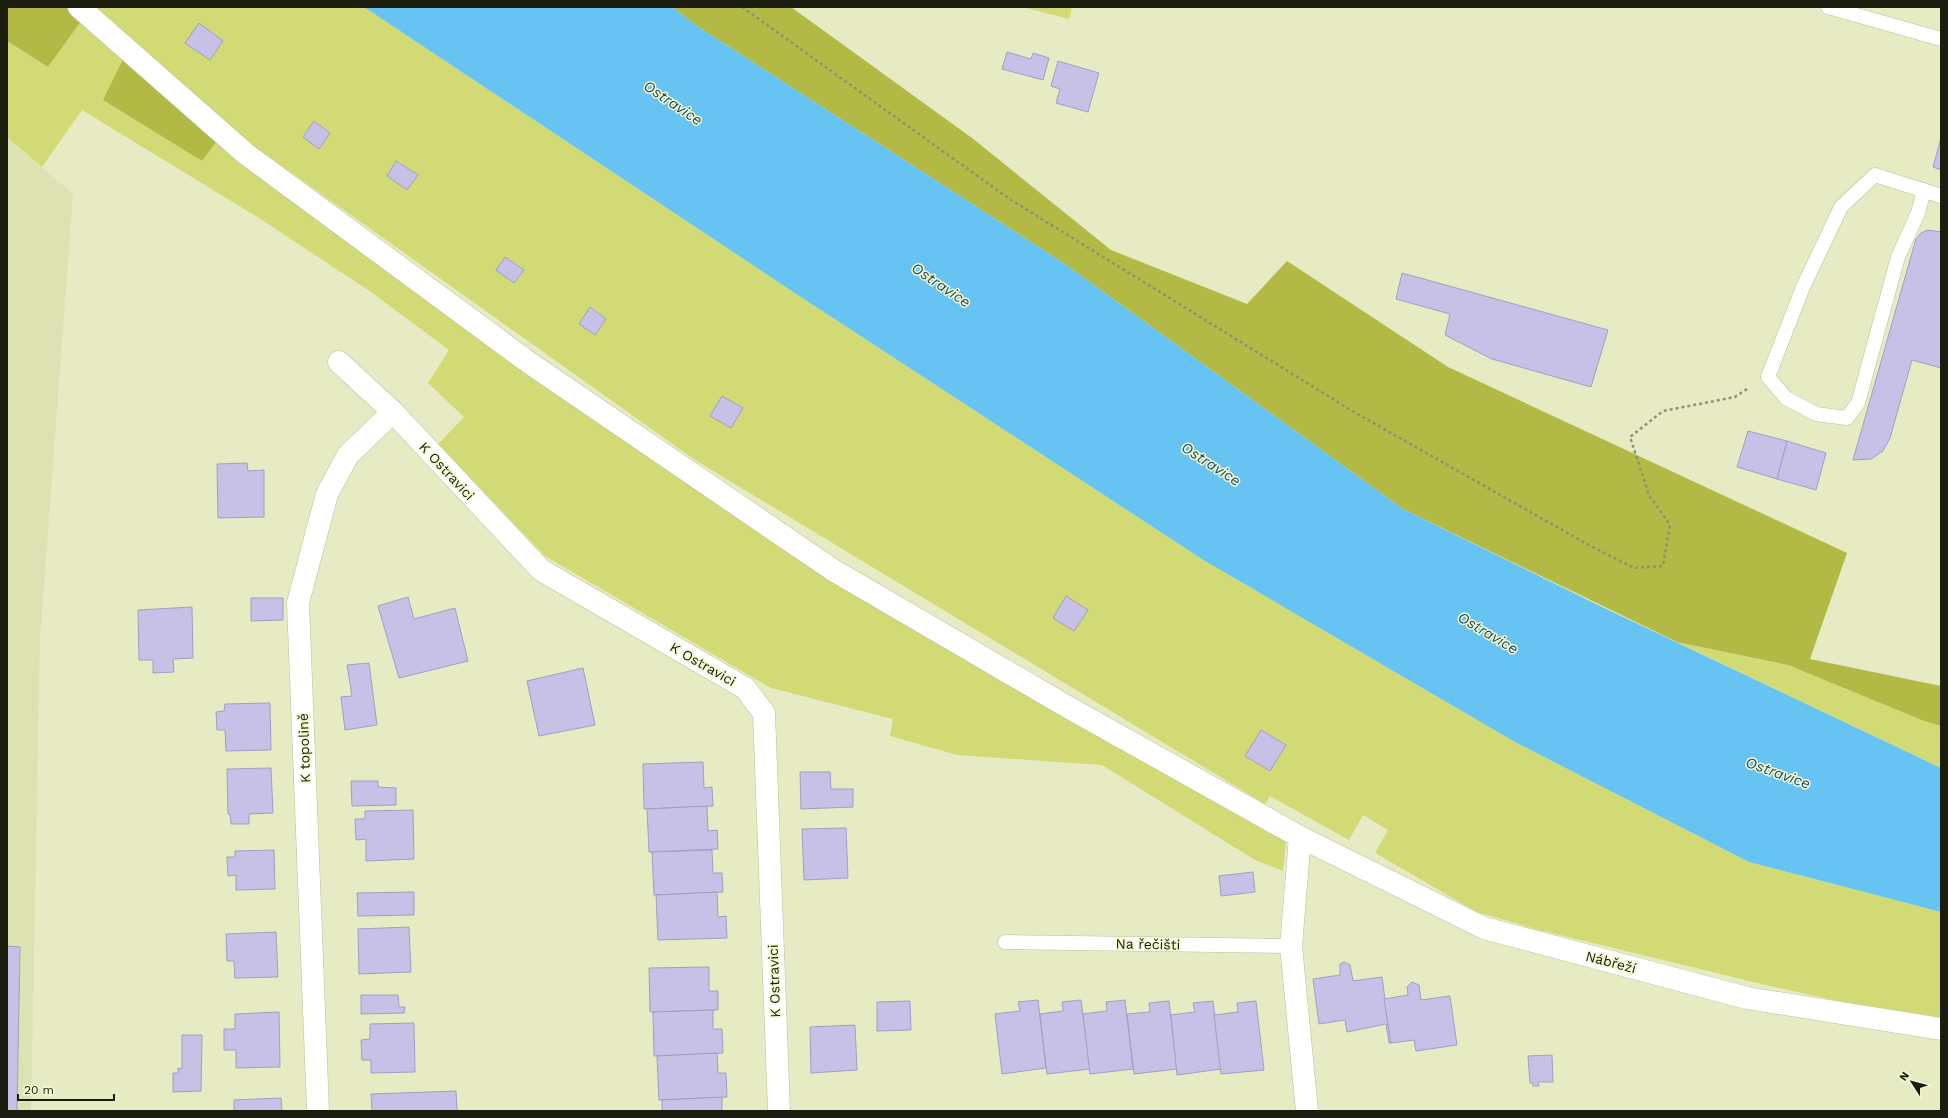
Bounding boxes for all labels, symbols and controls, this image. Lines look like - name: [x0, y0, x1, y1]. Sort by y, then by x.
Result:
- water label: Ostravice: [640, 77, 706, 129]
- water label: Ostravice: [908, 259, 974, 311]
- water label: Ostravice: [1178, 438, 1244, 490]
- street label: K Ostravici: [416, 439, 478, 503]
- water label: Ostravice: [1454, 608, 1522, 658]
- street label: K Ostravici: [667, 639, 739, 689]
- street label: K topolině: [295, 713, 313, 783]
- water label: Ostravice: [1743, 753, 1813, 793]
- street label: Na řečišti: [1116, 935, 1180, 953]
- street label: K Ostravici: [765, 944, 783, 1018]
- street label: Nábřeží: [1584, 948, 1638, 976]
- north arrow: [1892, 1062, 1932, 1102]
- text: N: [1897, 1069, 1912, 1084]
- scale bar: [18, 1076, 114, 1102]
- text: 20 m: [24, 1083, 54, 1097]

